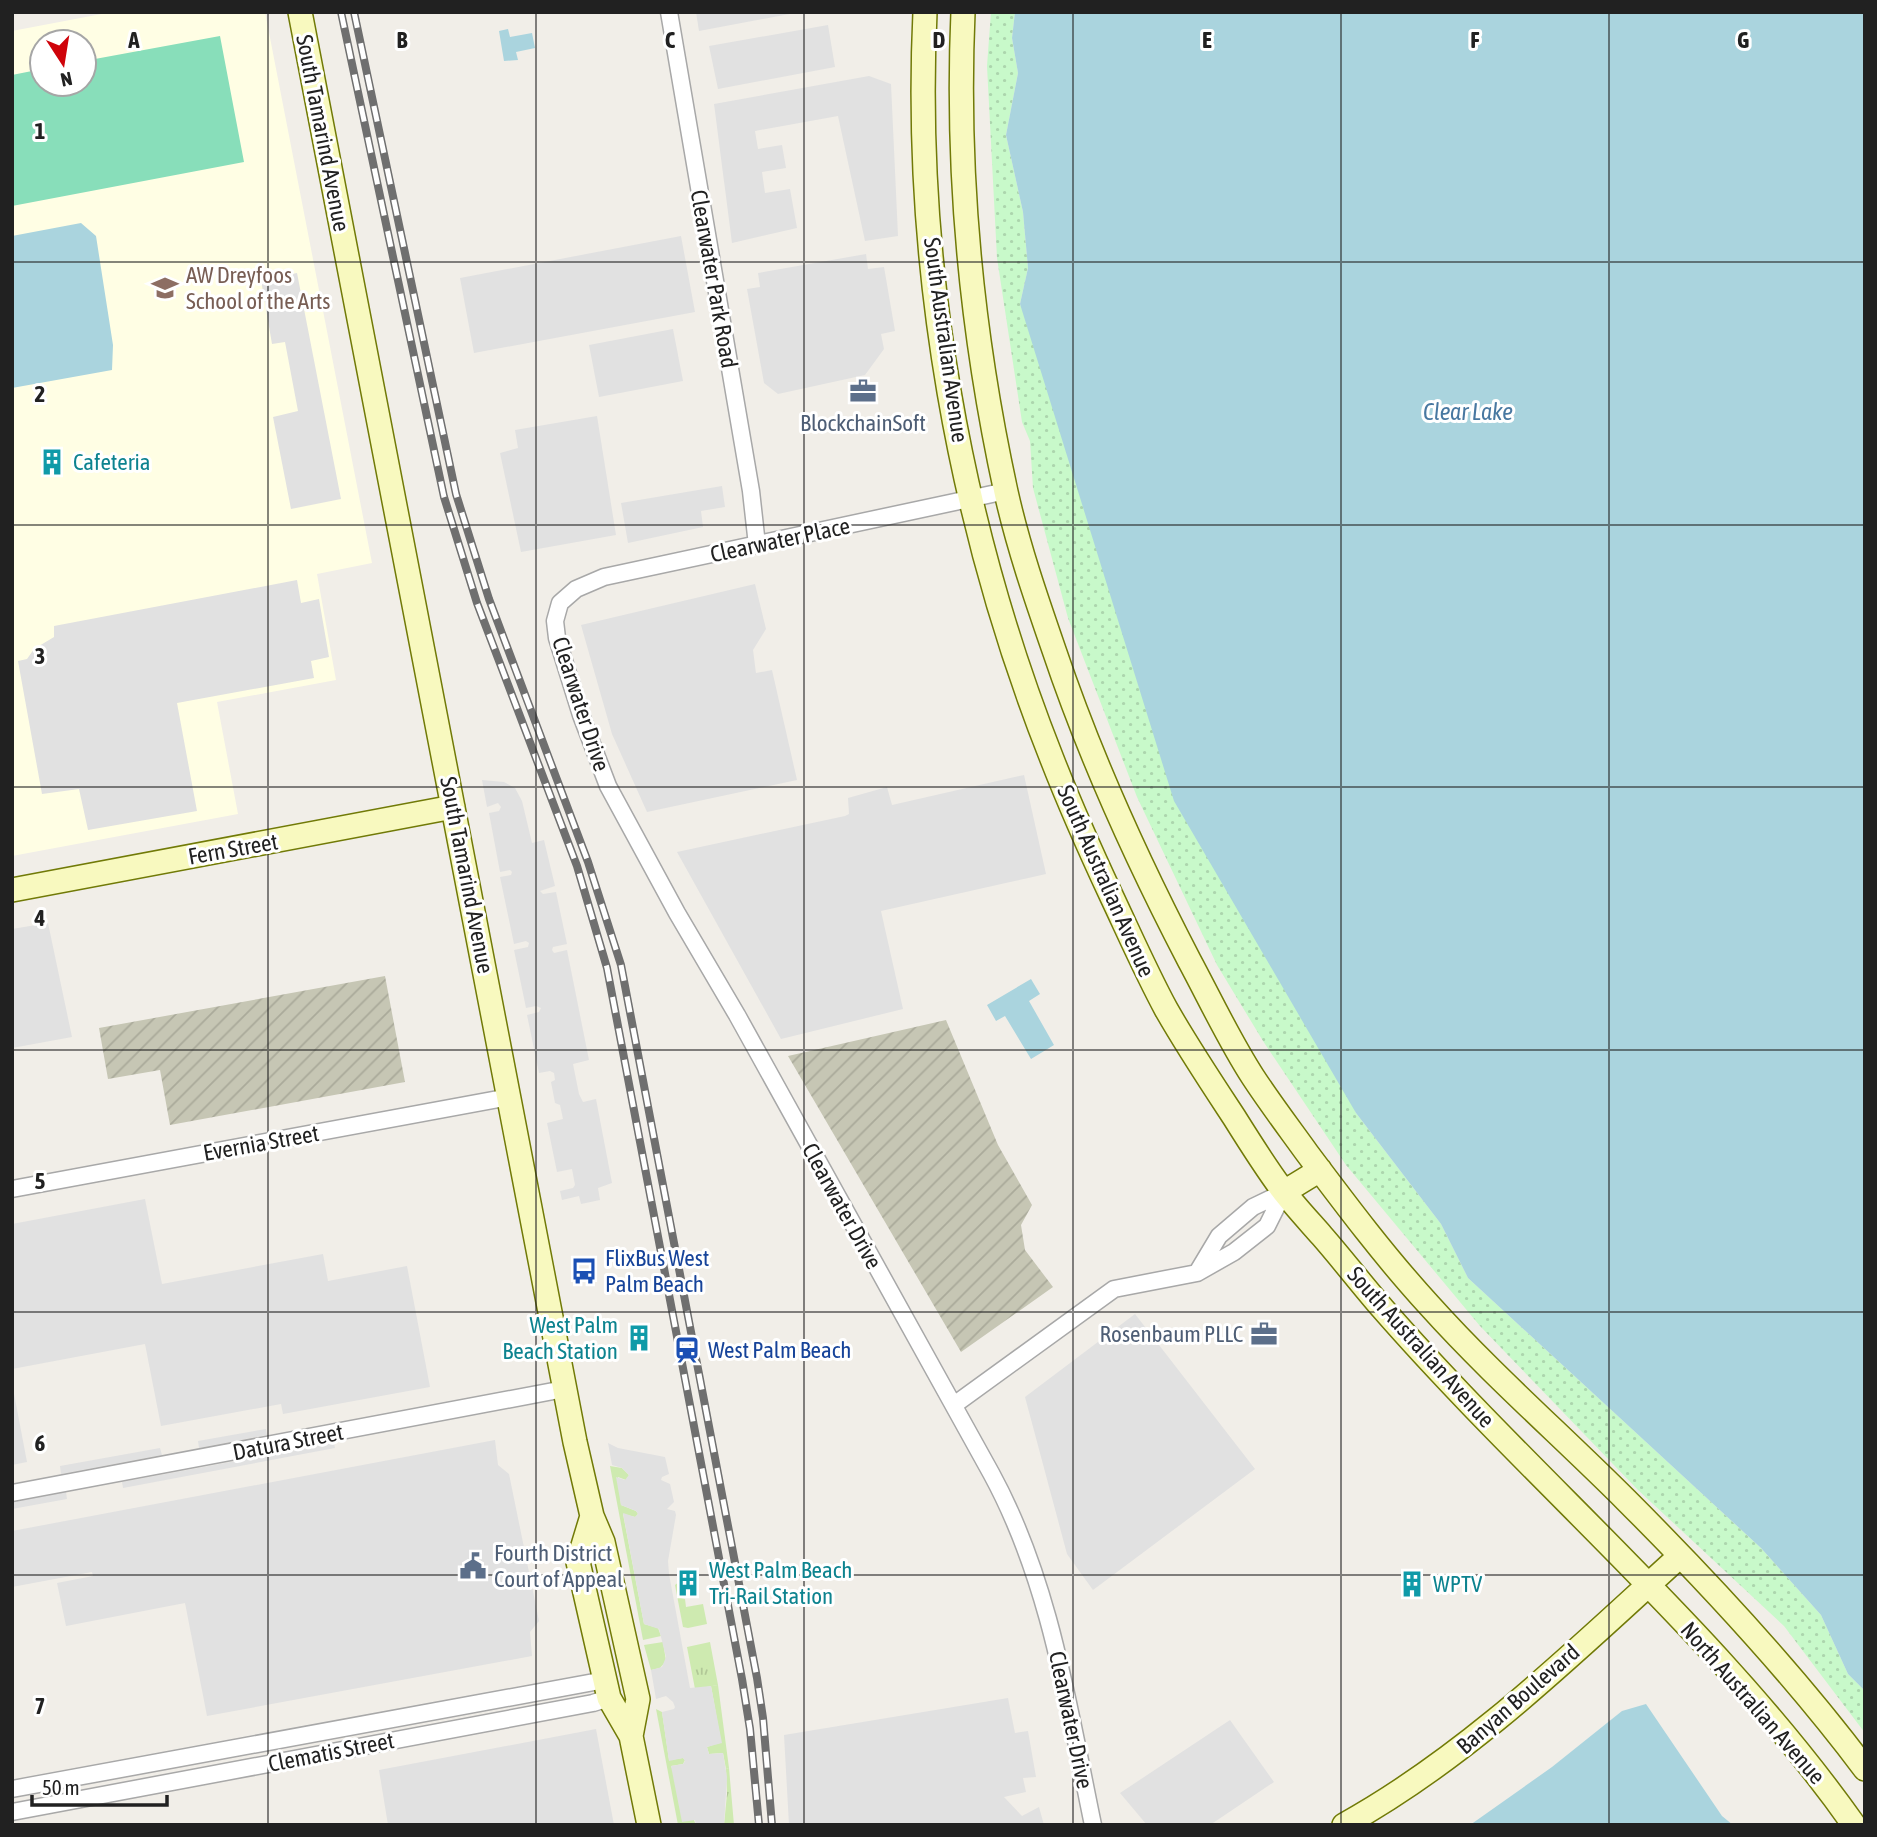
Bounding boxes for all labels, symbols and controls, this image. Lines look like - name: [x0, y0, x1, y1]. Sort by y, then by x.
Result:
- text: A: [127, 27, 140, 53]
- text: B: [397, 27, 408, 53]
- text: C: [665, 27, 676, 53]
- text: D: [933, 27, 946, 53]
- text: E: [1202, 27, 1212, 53]
- text: F: [1470, 27, 1480, 53]
- text: G: [1737, 27, 1749, 53]
- north arrow: [28, 28, 98, 98]
- street label: South Tamarind Avenue: [291, 32, 355, 234]
- text: N: [59, 68, 74, 92]
- text: 1: [35, 118, 46, 144]
- street label: Clearwater Park Road: [686, 188, 742, 370]
- street label: South Australian Avenue: [919, 236, 973, 444]
- place label: AW Dreyfoos School of the Arts: [186, 262, 330, 314]
- school or university icon: AW Dreyfoos School of the Arts: [150, 273, 180, 303]
- office icon: BlockchainSoft: [848, 376, 878, 406]
- text: 2: [35, 381, 45, 407]
- water label: Clear Lake: [1423, 398, 1513, 425]
- place label: BlockchainSoft: [800, 410, 926, 436]
- building icon: Cafeteria: [37, 447, 67, 477]
- place label: Cafeteria: [73, 449, 150, 475]
- street label: Clearwater Place: [708, 513, 852, 567]
- street label: Clearwater Drive: [547, 634, 615, 774]
- text: 3: [35, 643, 45, 669]
- street label: South Tamarind Avenue: [435, 774, 499, 976]
- street label: South Australian Avenue: [1052, 781, 1160, 981]
- street label: Fern Street: [186, 828, 280, 870]
- text: 4: [34, 905, 46, 931]
- street label: Evernia Street: [201, 1120, 321, 1166]
- street label: Clearwater Drive: [797, 1139, 887, 1273]
- text: 5: [35, 1168, 46, 1194]
- place label: FlixBus West Palm Beach: [605, 1245, 709, 1297]
- bus stop icon: FlixBus West Palm Beach: [569, 1256, 599, 1286]
- street label: South Australian Avenue: [1342, 1261, 1500, 1433]
- place label: West Palm Beach Station: [502, 1312, 618, 1364]
- office icon: Rosenbaum PLLC: [1249, 1319, 1279, 1349]
- place label: Rosenbaum PLLC: [1100, 1321, 1243, 1347]
- building icon: West Palm Beach Station: [624, 1323, 654, 1353]
- station icon: West Palm Beach: [672, 1335, 702, 1365]
- place label: West Palm Beach: [708, 1337, 851, 1363]
- street label: Datura Street: [231, 1419, 345, 1465]
- text: 6: [35, 1430, 46, 1456]
- place label: Fourth District Court of Appeal: [494, 1540, 623, 1592]
- public building icon: Fourth District Court of Appeal: [458, 1551, 488, 1581]
- place label: West Palm Beach Tri-Rail Station: [709, 1557, 852, 1609]
- building icon: West Palm Beach Tri-Rail Station: [673, 1568, 703, 1598]
- building icon: WPTV: [1397, 1569, 1427, 1599]
- place label: WPTV: [1433, 1571, 1483, 1597]
- street label: North Australian Avenue: [1676, 1617, 1830, 1789]
- street label: Banyan Boulevard: [1452, 1639, 1584, 1759]
- street label: Clearwater Drive: [1044, 1649, 1098, 1791]
- text: 7: [35, 1693, 45, 1719]
- street label: Clematis Street: [266, 1727, 396, 1777]
- scale bar: [32, 1764, 166, 1808]
- text: 50 m: [42, 1775, 80, 1799]

